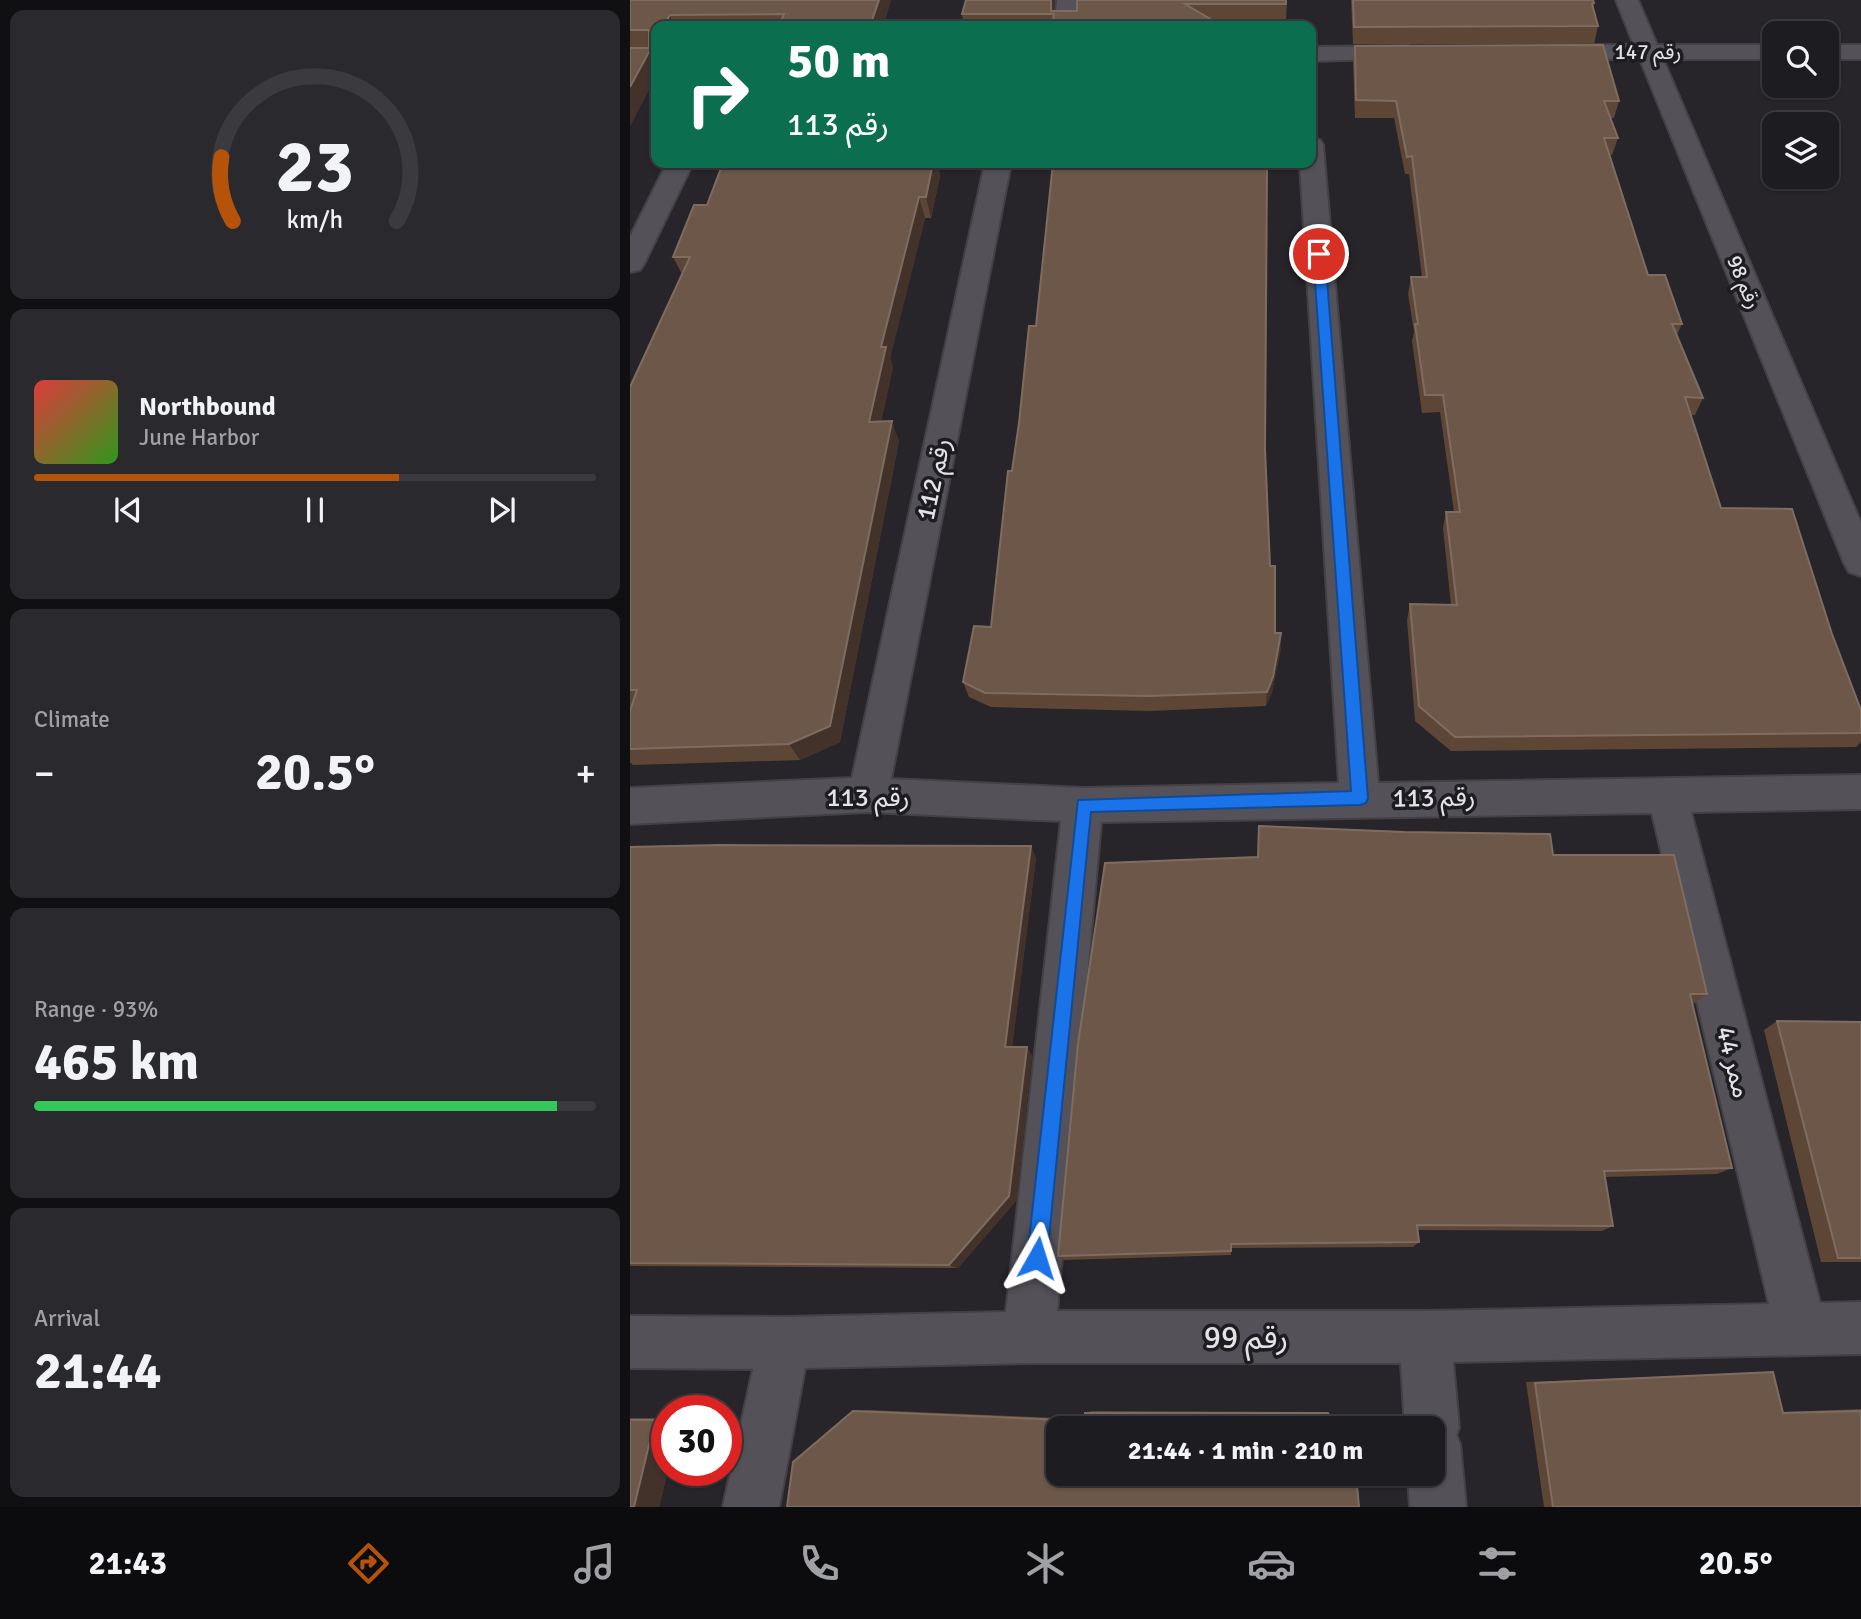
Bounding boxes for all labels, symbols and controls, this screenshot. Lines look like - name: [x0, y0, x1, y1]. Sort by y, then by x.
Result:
- map controls: [1762, 21, 1839, 189]
- button: search: [1762, 21, 1839, 98]
- text: 50 m: [787, 31, 890, 91]
- street label: رقم 147: [1615, 39, 1681, 67]
- icon: right: [672, 49, 763, 140]
- text: رقم 113: [787, 105, 889, 144]
- button: layers: [1762, 112, 1839, 189]
- text: 23: [276, 123, 354, 212]
- text: km/h: [287, 204, 343, 235]
- pin: [1289, 224, 1349, 284]
- icon: arrive: [1300, 235, 1338, 273]
- street label: رقم 98: [1719, 251, 1767, 313]
- text: Northbound: [139, 391, 276, 423]
- text: June Harbor: [139, 423, 259, 452]
- street label: رقم 112: [910, 435, 961, 524]
- icon: previous: [109, 491, 147, 529]
- icon: pause: [296, 491, 334, 529]
- icon: next: [483, 491, 521, 529]
- text: Climate: [34, 705, 110, 734]
- text: 20.5°: [255, 740, 375, 804]
- text: −: [34, 750, 55, 797]
- text: +: [575, 750, 596, 797]
- street label: رقم 113: [1392, 781, 1476, 818]
- street label: رقم 113: [827, 782, 909, 817]
- text: Range · 93%: [34, 995, 158, 1024]
- street label: ممر 44: [1709, 1023, 1757, 1101]
- text: 465 km: [34, 1030, 199, 1094]
- position arrow: [1000, 1221, 1074, 1295]
- text: Arrival: [34, 1304, 100, 1333]
- street label: رقم 99: [1204, 1318, 1288, 1361]
- text: 21:44: [34, 1339, 162, 1403]
- speed limit sign: 30: [651, 1395, 742, 1486]
- text: 21:44 · 1 min · 210 m: [1128, 1435, 1363, 1467]
- icon: directions: [344, 1539, 393, 1588]
- icon: music: [570, 1539, 619, 1588]
- icon: phone: [795, 1539, 844, 1588]
- icon: climate: [1021, 1539, 1070, 1588]
- icon: car: [1247, 1539, 1296, 1588]
- icon: filters: [1473, 1539, 1522, 1588]
- text: 21:43: [88, 1544, 167, 1583]
- text: 20.5°: [1699, 1544, 1773, 1583]

